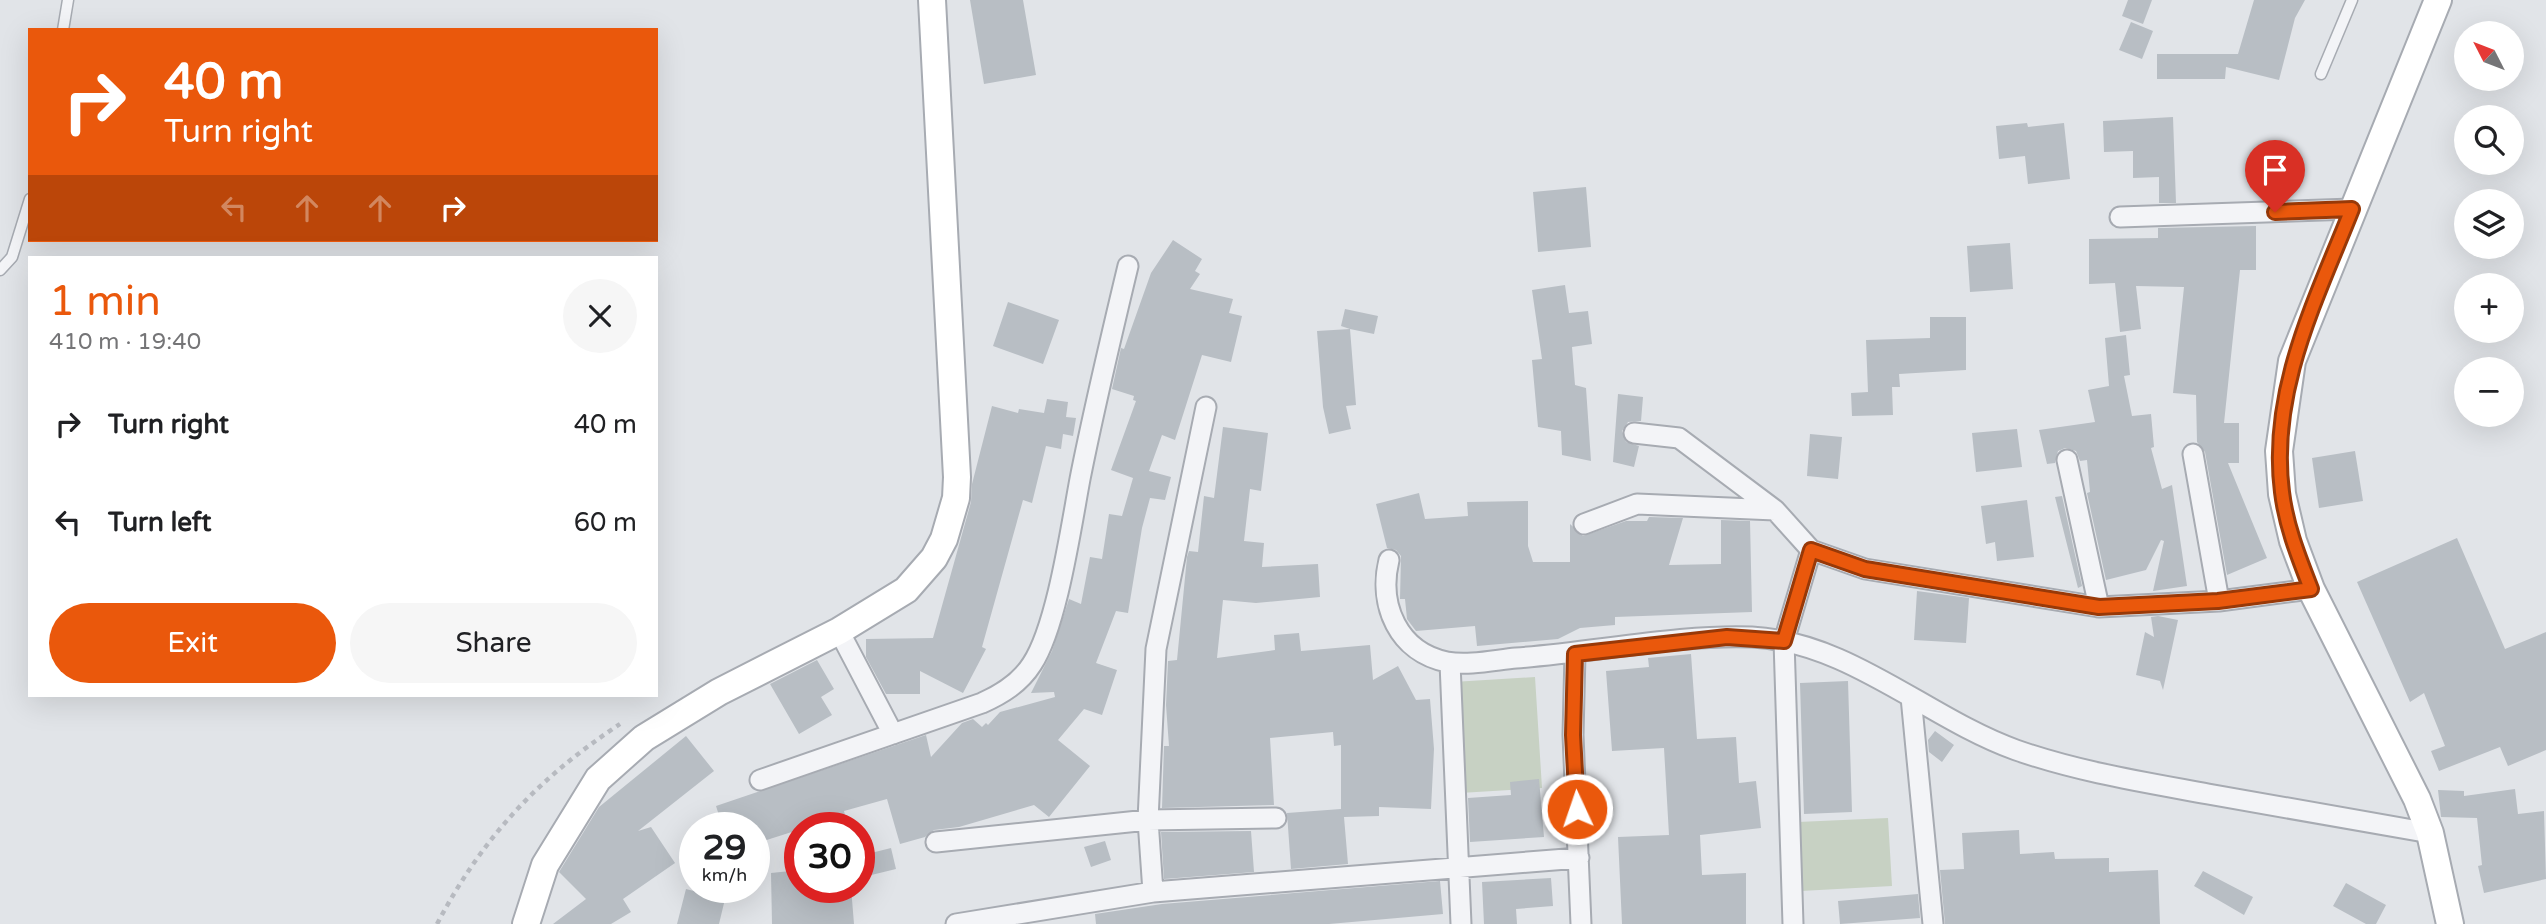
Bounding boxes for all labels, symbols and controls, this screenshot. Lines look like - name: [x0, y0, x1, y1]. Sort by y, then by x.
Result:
- north arrow: [2454, 21, 2524, 91]
- map controls: [2454, 21, 2524, 427]
- text: 40 m: [164, 53, 283, 112]
- icon: right: [49, 56, 140, 147]
- button: search: [2454, 105, 2524, 175]
- text: Turn right: [164, 113, 313, 151]
- pin: [2245, 140, 2305, 212]
- icon: arrive: [2256, 151, 2294, 189]
- icon: left: [215, 189, 253, 227]
- icon: ahead: [288, 189, 326, 227]
- icon: ahead: [361, 189, 399, 227]
- icon: right: [434, 189, 472, 227]
- button: layers: [2454, 189, 2524, 259]
- button: +: [2454, 273, 2524, 343]
- text: 1 min: [49, 276, 161, 327]
- button: close: [563, 279, 637, 353]
- text: 410 m · 19:40: [49, 328, 201, 356]
- button: −: [2454, 357, 2524, 427]
- icon: right: [49, 405, 87, 443]
- text: Turn right: [108, 409, 229, 440]
- text: 40 m: [574, 409, 637, 440]
- icon: left: [49, 503, 87, 541]
- text: Turn left: [108, 507, 211, 538]
- text: 60 m: [574, 507, 637, 538]
- button: Exit: [49, 603, 336, 683]
- button: Share: [350, 603, 637, 683]
- position arrow: [1540, 772, 1614, 846]
- speed limit sign: 30: [784, 812, 875, 903]
- text: 29: [703, 827, 746, 869]
- text: km/h: [702, 864, 747, 886]

